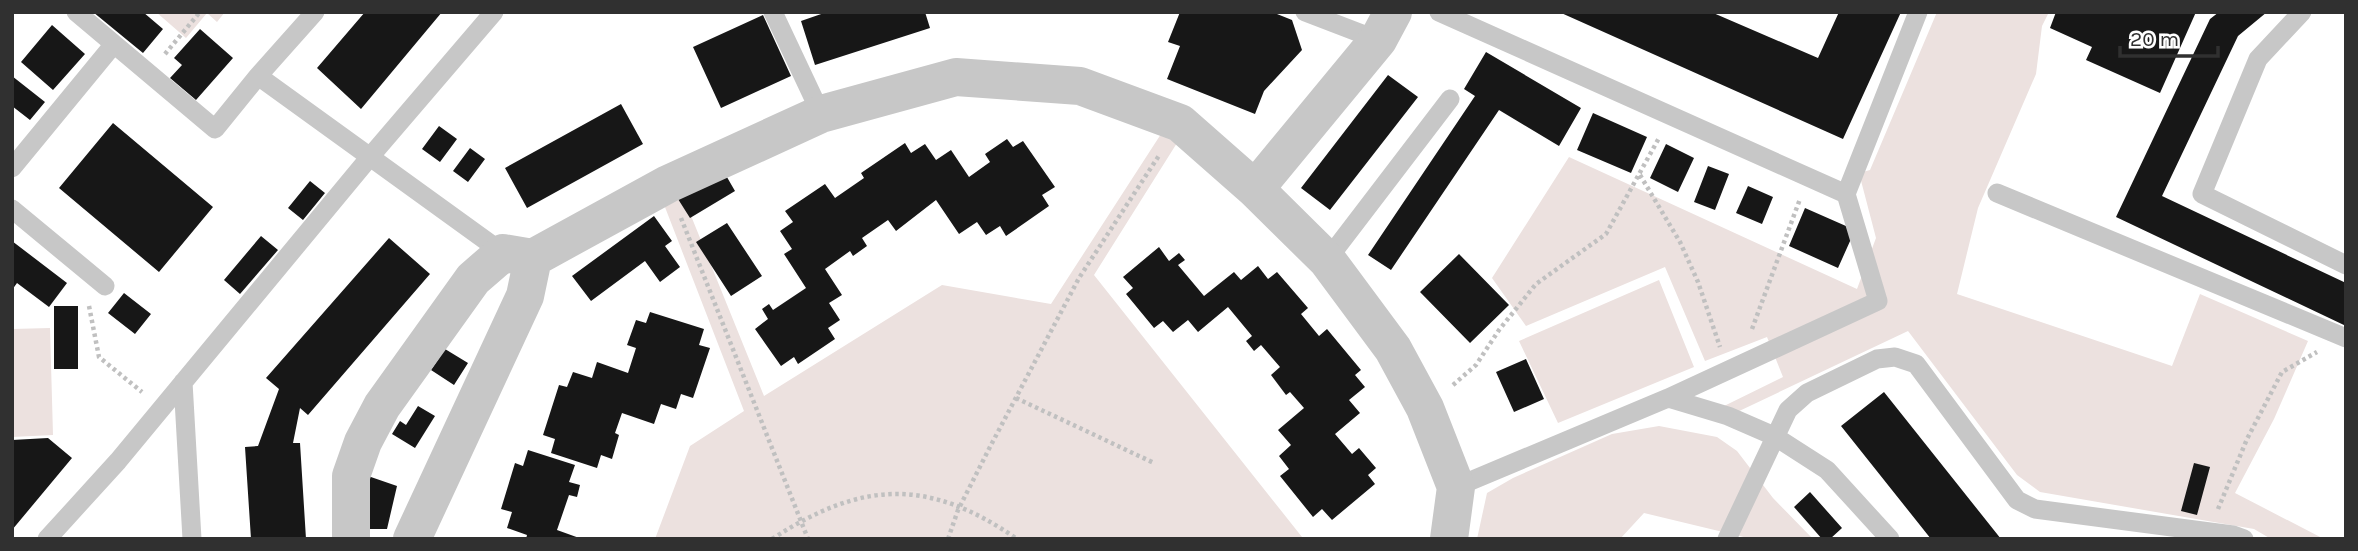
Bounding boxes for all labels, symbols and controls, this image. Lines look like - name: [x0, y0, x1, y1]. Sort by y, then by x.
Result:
- scale bar: [2120, 14, 2218, 58]
- text: 20 m: [2130, 27, 2179, 51]

